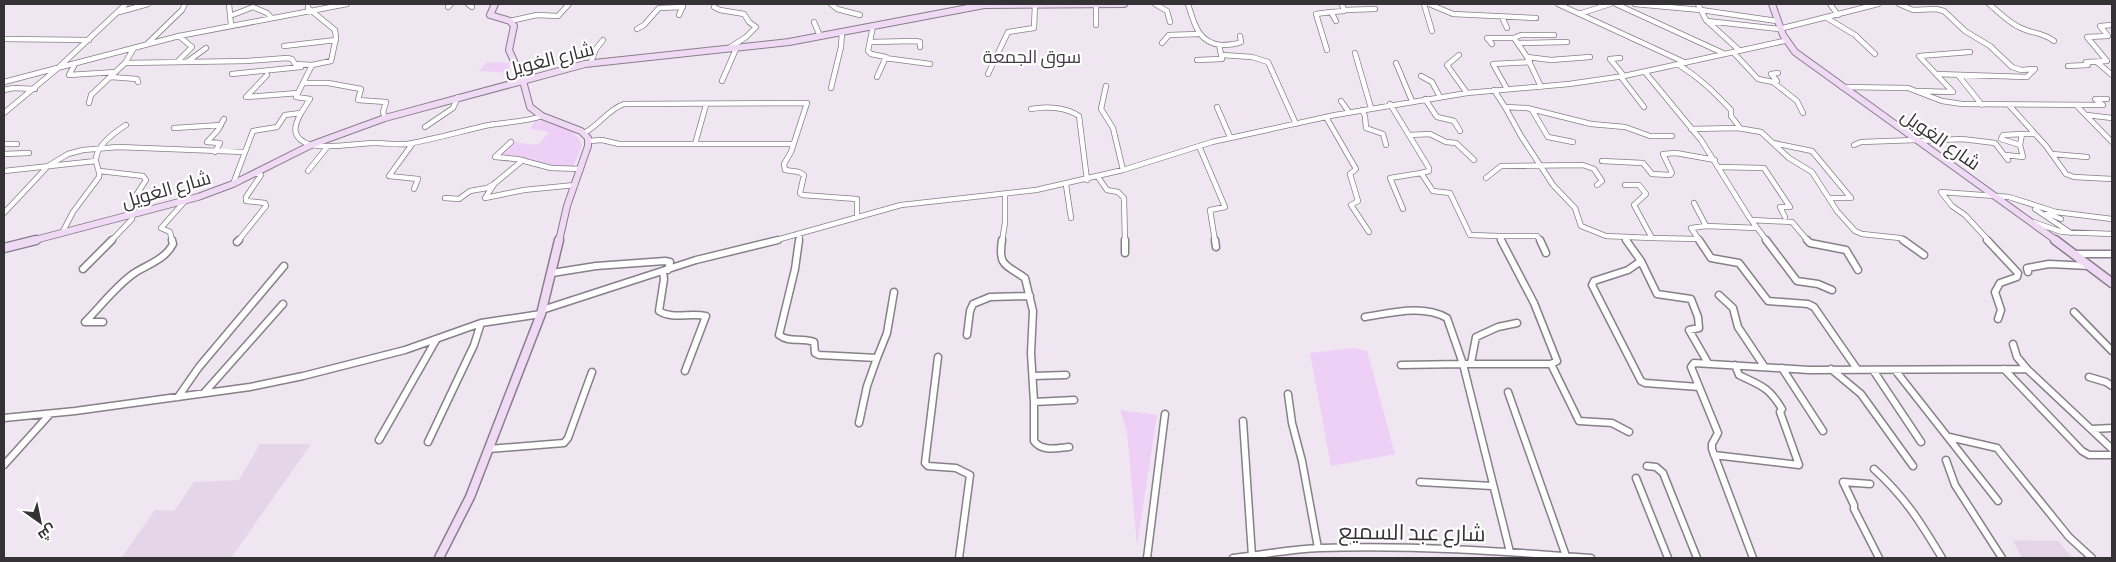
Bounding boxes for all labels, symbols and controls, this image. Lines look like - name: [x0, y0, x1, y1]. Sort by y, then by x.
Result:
- street label: شارع الغويل: [502, 39, 597, 84]
- district label: سوق الجمعة: [983, 49, 1081, 69]
- street label: شارع الغويل: [1895, 105, 1984, 177]
- street label: شارع الغويل: [119, 168, 214, 215]
- north arrow: [15, 497, 65, 547]
- text: ش: [35, 520, 59, 545]
- street label: شارع عبد السميع: [1338, 521, 1486, 548]

